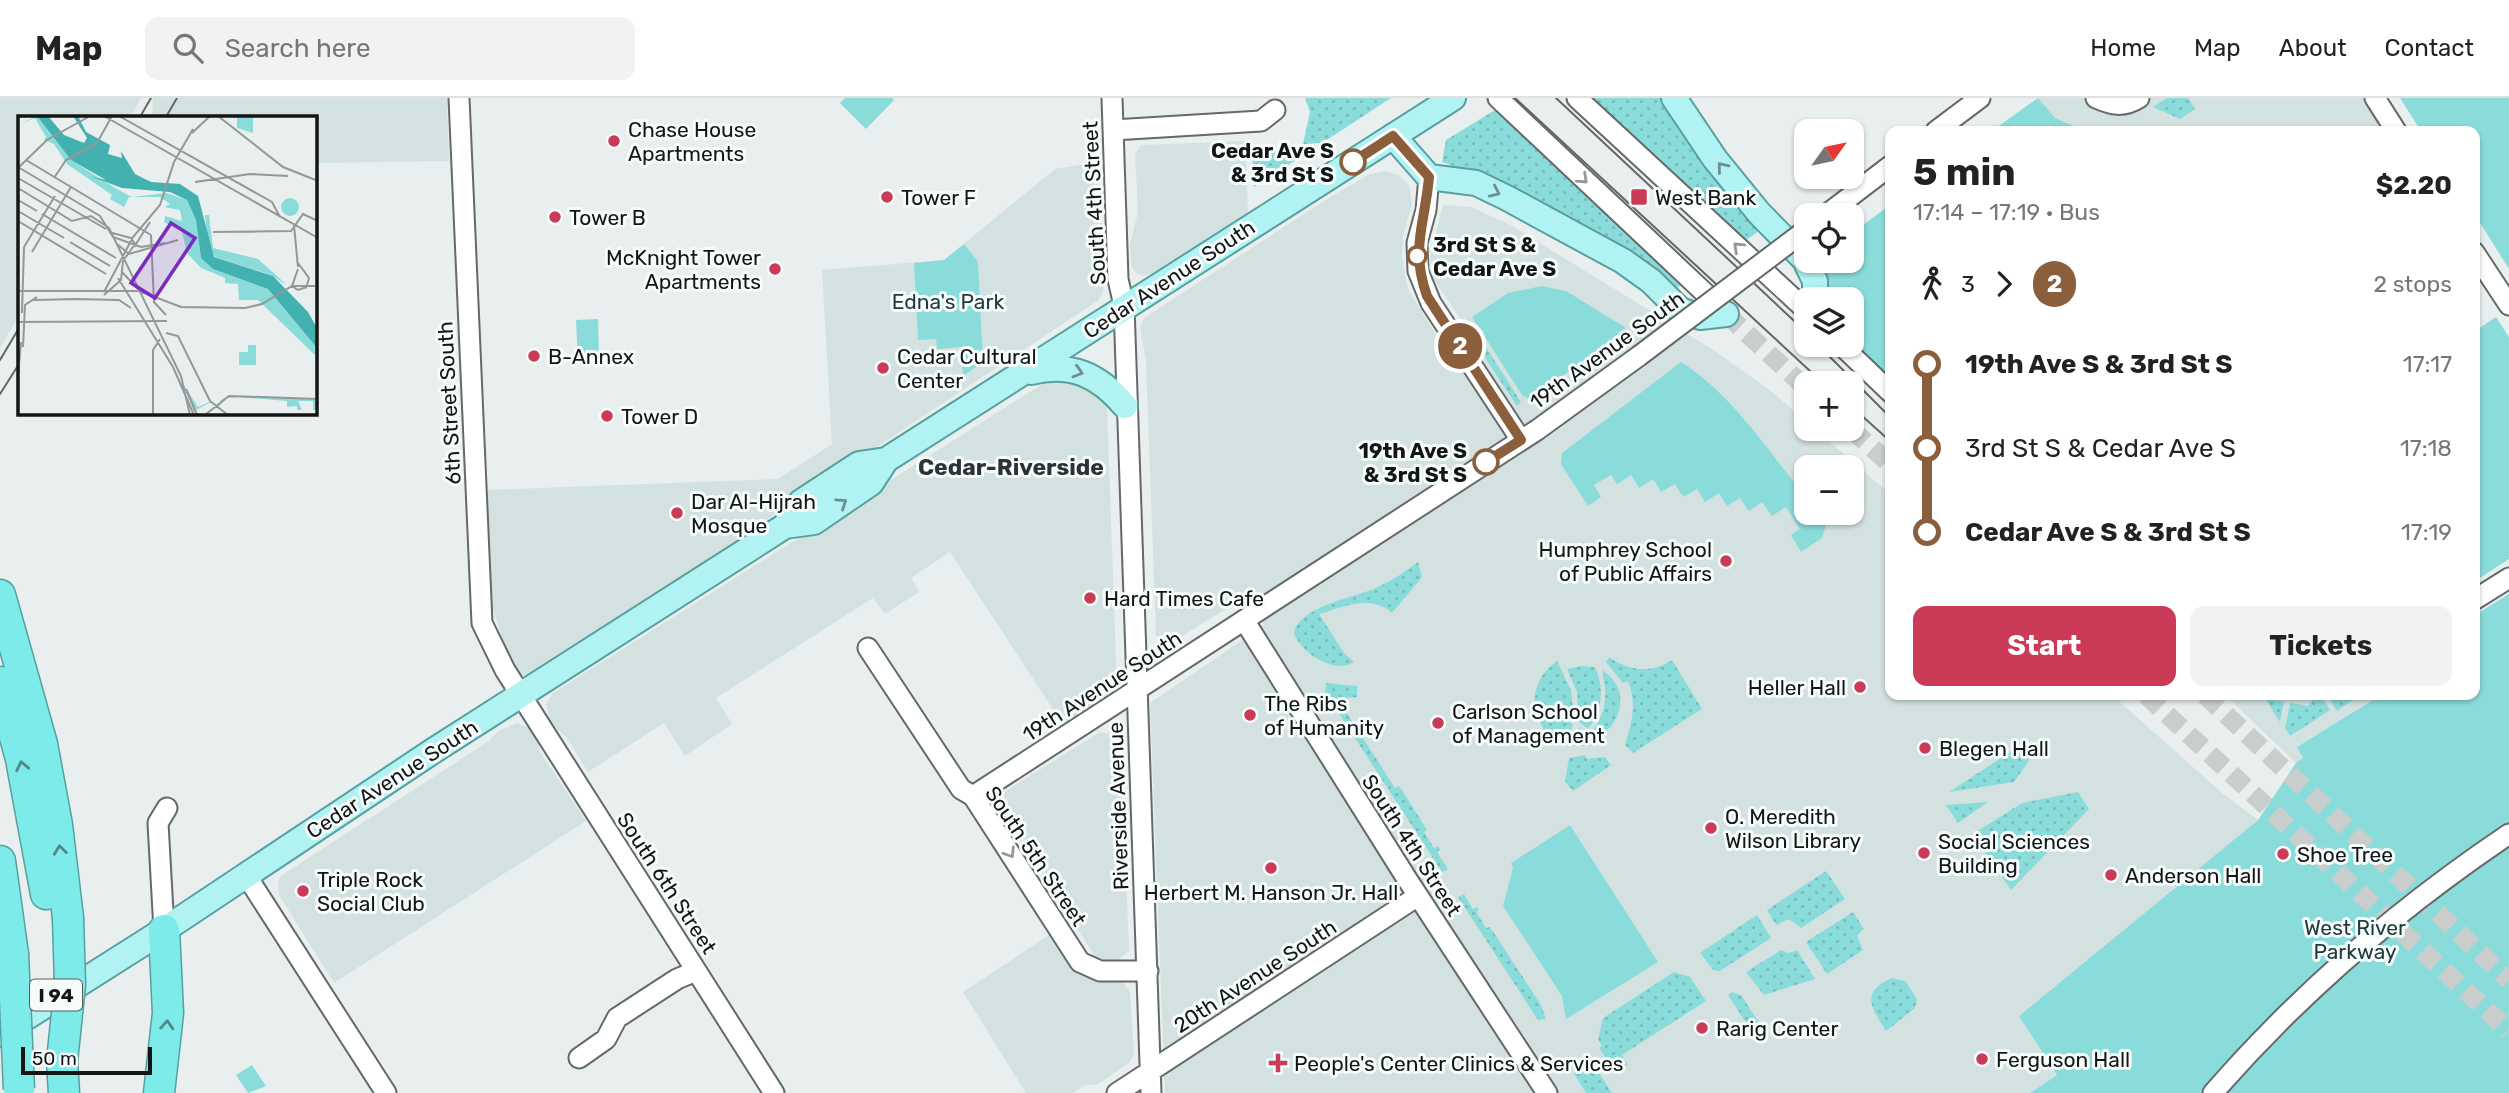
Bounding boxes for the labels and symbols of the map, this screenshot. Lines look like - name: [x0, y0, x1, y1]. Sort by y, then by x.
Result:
- inset map: [18, 116, 317, 415]
- place label: Chase House Apartments: [628, 117, 756, 166]
- north arrow: [1794, 119, 1864, 189]
- street label: South 4th Street: [1077, 121, 1111, 285]
- marker: Chase House Apartments: [606, 133, 622, 149]
- place label: Cedar Ave S & 3rd St S: [1211, 138, 1334, 187]
- marker: Cedar Ave S & 3rd St S: [1340, 149, 1366, 175]
- one-way arrow: [1718, 163, 1730, 176]
- one-way arrow: [1575, 170, 1588, 183]
- one-way arrow: [1488, 184, 1500, 198]
- place label: Tower F: [901, 185, 976, 210]
- place label: West Bank: [1655, 185, 1757, 210]
- marker: West Bank: [1629, 187, 1649, 207]
- marker: Tower F: [879, 189, 895, 205]
- place label: Tower B: [569, 205, 646, 230]
- marker: Tower B: [547, 209, 563, 225]
- street label: Cedar Avenue South: [1079, 214, 1259, 344]
- place label: 3rd St S & Cedar Ave S: [1433, 232, 1556, 281]
- one-way arrow: [1733, 243, 1746, 256]
- place label: McKnight Tower Apartments: [606, 245, 761, 294]
- marker: 3rd St S & Cedar Ave S: [1407, 246, 1427, 266]
- marker: McKnight Tower Apartments: [767, 261, 783, 277]
- street label: 19th Avenue South: [1525, 286, 1689, 414]
- park label: Edna's Park: [892, 289, 1004, 314]
- street label: 6th Street South: [432, 321, 466, 485]
- line badge: 2: [1437, 323, 1483, 369]
- place label: B-Annex: [548, 344, 634, 369]
- place label: Cedar Cultural Center: [897, 344, 1037, 393]
- marker: B-Annex: [526, 348, 542, 364]
- marker: Cedar Cultural Center: [875, 360, 891, 376]
- one-way arrow: [1071, 364, 1083, 379]
- place label: Tower D: [621, 404, 698, 429]
- marker: Tower D: [599, 408, 615, 424]
- place label: 19th Ave S & 3rd St S: [1359, 438, 1467, 487]
- marker: 19th Ave S & 3rd St S: [1473, 449, 1499, 475]
- district label: Cedar-Riverside: [918, 453, 1104, 481]
- place label: Dar Al-Hijrah Mosque: [691, 489, 816, 538]
- one-way arrow: [834, 499, 847, 511]
- marker: Dar Al-Hijrah Mosque: [669, 505, 685, 521]
- place label: Humphrey School of Public Affairs: [1538, 537, 1712, 586]
- marker: Humphrey School of Public Affairs: [1718, 553, 1734, 569]
- place label: Hard Times Cafe: [1104, 586, 1264, 611]
- marker: Hard Times Cafe: [1082, 590, 1098, 606]
- street label: 19th Avenue South: [1018, 625, 1186, 747]
- place label: Heller Hall: [1748, 675, 1846, 700]
- marker: Heller Hall: [1852, 679, 1868, 695]
- place label: The Ribs of Humanity: [1264, 691, 1385, 740]
- place label: Carlson School of Management: [1452, 699, 1605, 748]
- marker: The Ribs of Humanity: [1242, 707, 1258, 723]
- street label: Cedar Avenue South: [302, 714, 482, 844]
- marker: Carlson School of Management: [1430, 715, 1446, 731]
- street label: Riverside Avenue: [1103, 722, 1133, 890]
- place label: Blegen Hall: [1939, 736, 2049, 761]
- marker: Blegen Hall: [1917, 740, 1933, 756]
- one-way arrow: [16, 760, 31, 772]
- street label: South 4th Street: [1357, 769, 1467, 921]
- street label: South 5th Street: [980, 781, 1092, 931]
- place label: O. Meredith Wilson Library: [1725, 804, 1861, 853]
- street label: South 6th Street: [612, 808, 722, 958]
- marker: O. Meredith Wilson Library: [1703, 820, 1719, 836]
- place label: Social Sciences Building: [1938, 829, 2090, 878]
- place label: Shoe Tree: [2297, 842, 2393, 867]
- one-way arrow: [53, 845, 68, 856]
- marker: Social Sciences Building: [1916, 845, 1932, 861]
- one-way arrow: [1001, 846, 1014, 859]
- marker: Shoe Tree: [2275, 846, 2291, 862]
- marker: Herbert M. Hanson Jr. Hall: [1263, 860, 1279, 876]
- place label: Anderson Hall: [2125, 863, 2261, 888]
- place label: Triple Rock Social Club: [317, 867, 425, 916]
- marker: Anderson Hall: [2103, 867, 2119, 883]
- place label: Herbert M. Hanson Jr. Hall: [1144, 880, 1398, 905]
- marker: Triple Rock Social Club: [295, 883, 311, 899]
- street label: 20th Avenue South: [1169, 914, 1341, 1038]
- park label: West River Parkway: [2304, 915, 2406, 964]
- road number: I 94: [30, 980, 82, 1010]
- place label: Rarig Center: [1716, 1016, 1838, 1041]
- one-way arrow: [160, 1019, 175, 1030]
- marker: Rarig Center: [1694, 1020, 1710, 1036]
- scale bar: [21, 1044, 152, 1076]
- place label: Ferguson Hall: [1996, 1047, 2130, 1072]
- place label: People's Center Clinics & Services: [1294, 1051, 1624, 1076]
- marker: Ferguson Hall: [1974, 1051, 1990, 1067]
- marker: People's Center Clinics & Services: [1268, 1053, 1288, 1073]

